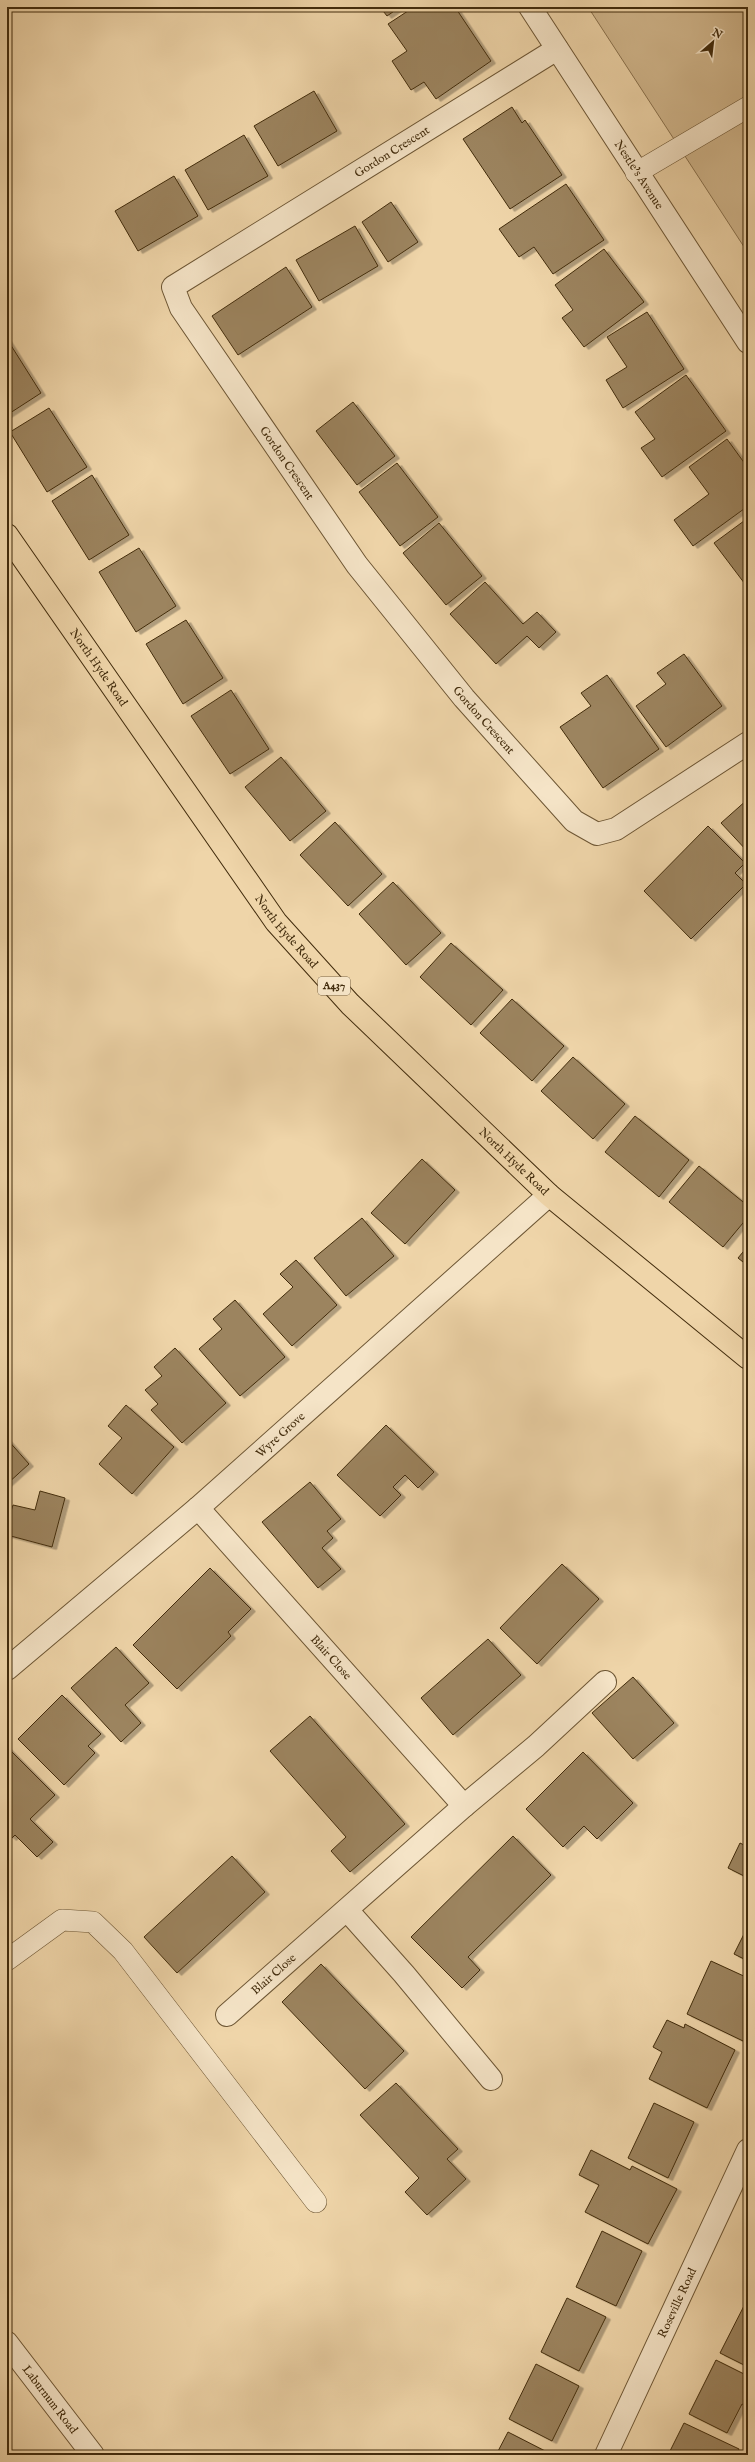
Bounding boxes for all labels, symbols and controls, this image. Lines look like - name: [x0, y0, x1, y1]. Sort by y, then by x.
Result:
- north arrow: [693, 22, 733, 62]
- text: N: [709, 25, 725, 43]
- street label: Gordon Crescent: [352, 123, 432, 181]
- street label: Nestle's Avenue: [611, 137, 667, 212]
- street label: Gordon Crescent: [257, 423, 318, 503]
- street label: North Hyde Road: [67, 625, 131, 710]
- street label: Gordon Crescent: [450, 683, 518, 757]
- street label: North Hyde Road: [252, 891, 322, 972]
- road number: A437: [318, 977, 350, 995]
- street label: North Hyde Road: [476, 1124, 553, 1199]
- street label: Wyre Grove: [253, 1408, 308, 1461]
- street label: Blair Close: [307, 1632, 355, 1683]
- street label: Blair Close: [248, 1950, 299, 1998]
- street label: Roseville Road: [654, 2265, 700, 2340]
- street label: Laburnum Road: [19, 2362, 82, 2437]

